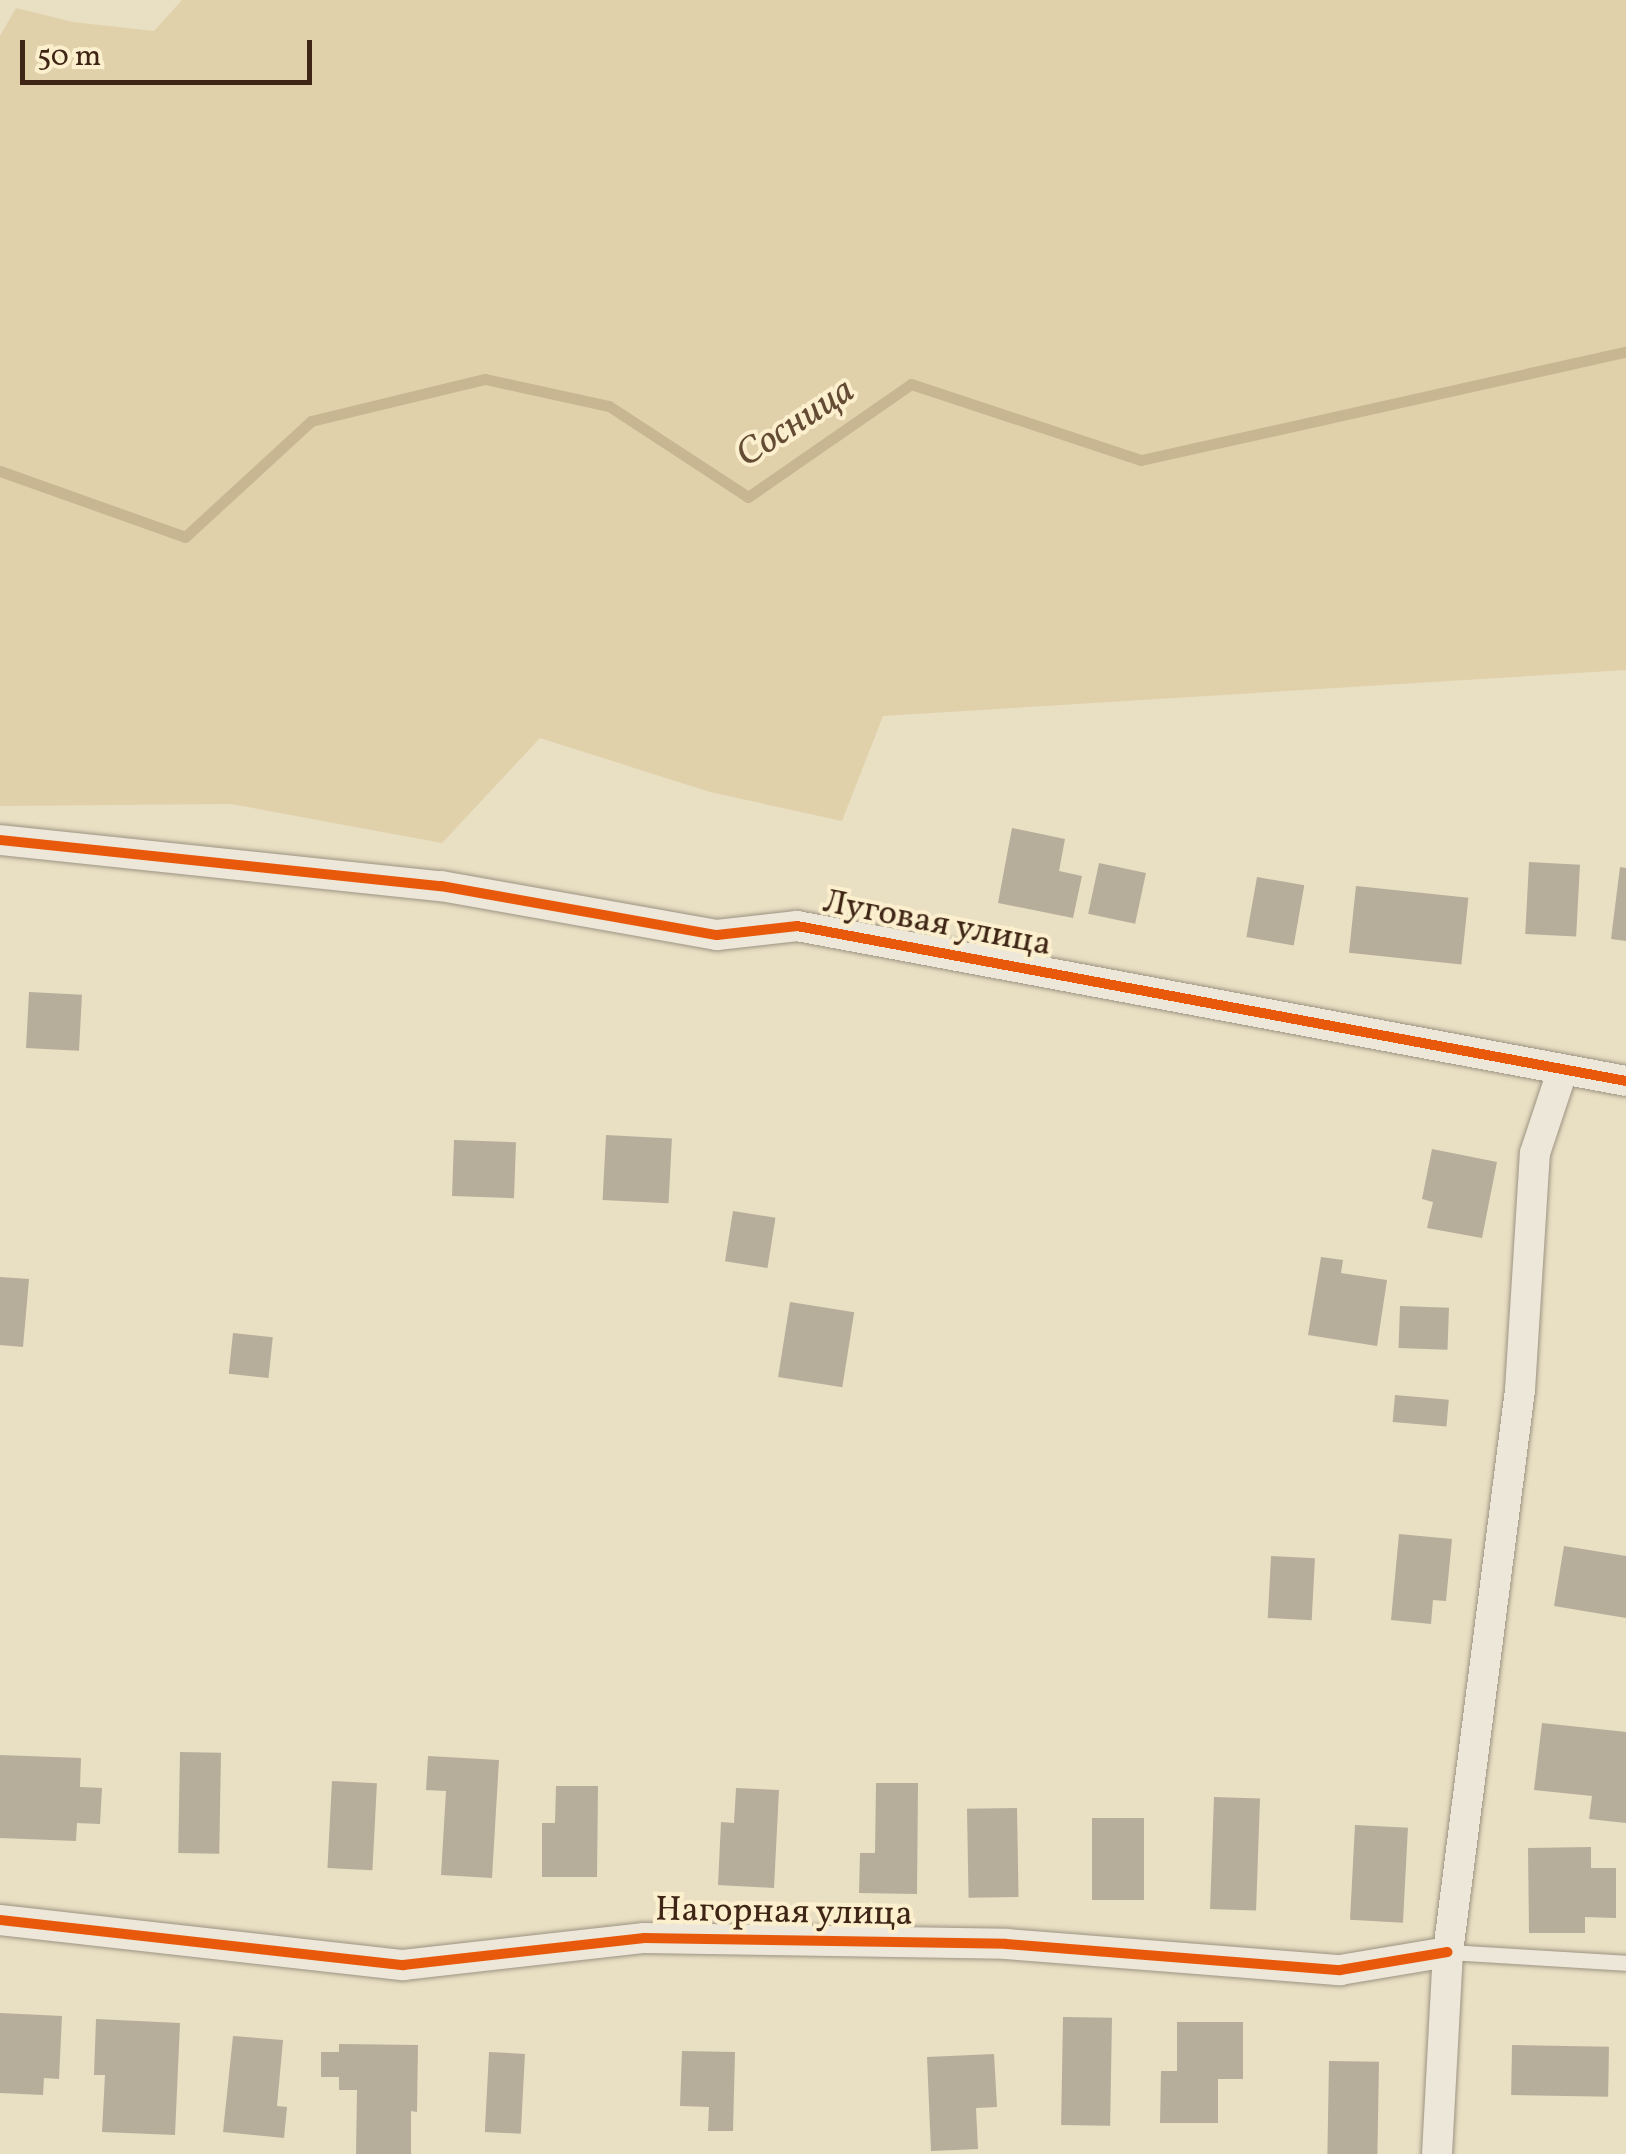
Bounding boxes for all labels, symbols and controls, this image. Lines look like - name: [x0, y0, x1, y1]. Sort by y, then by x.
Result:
- scale bar: [25, 20, 318, 82]
- text: 50 m: [37, 36, 101, 78]
- water label: Сосница: [728, 369, 864, 479]
- street label: Луговая улица: [819, 881, 1055, 967]
- street label: Нагорная улица: [654, 1890, 914, 1936]

